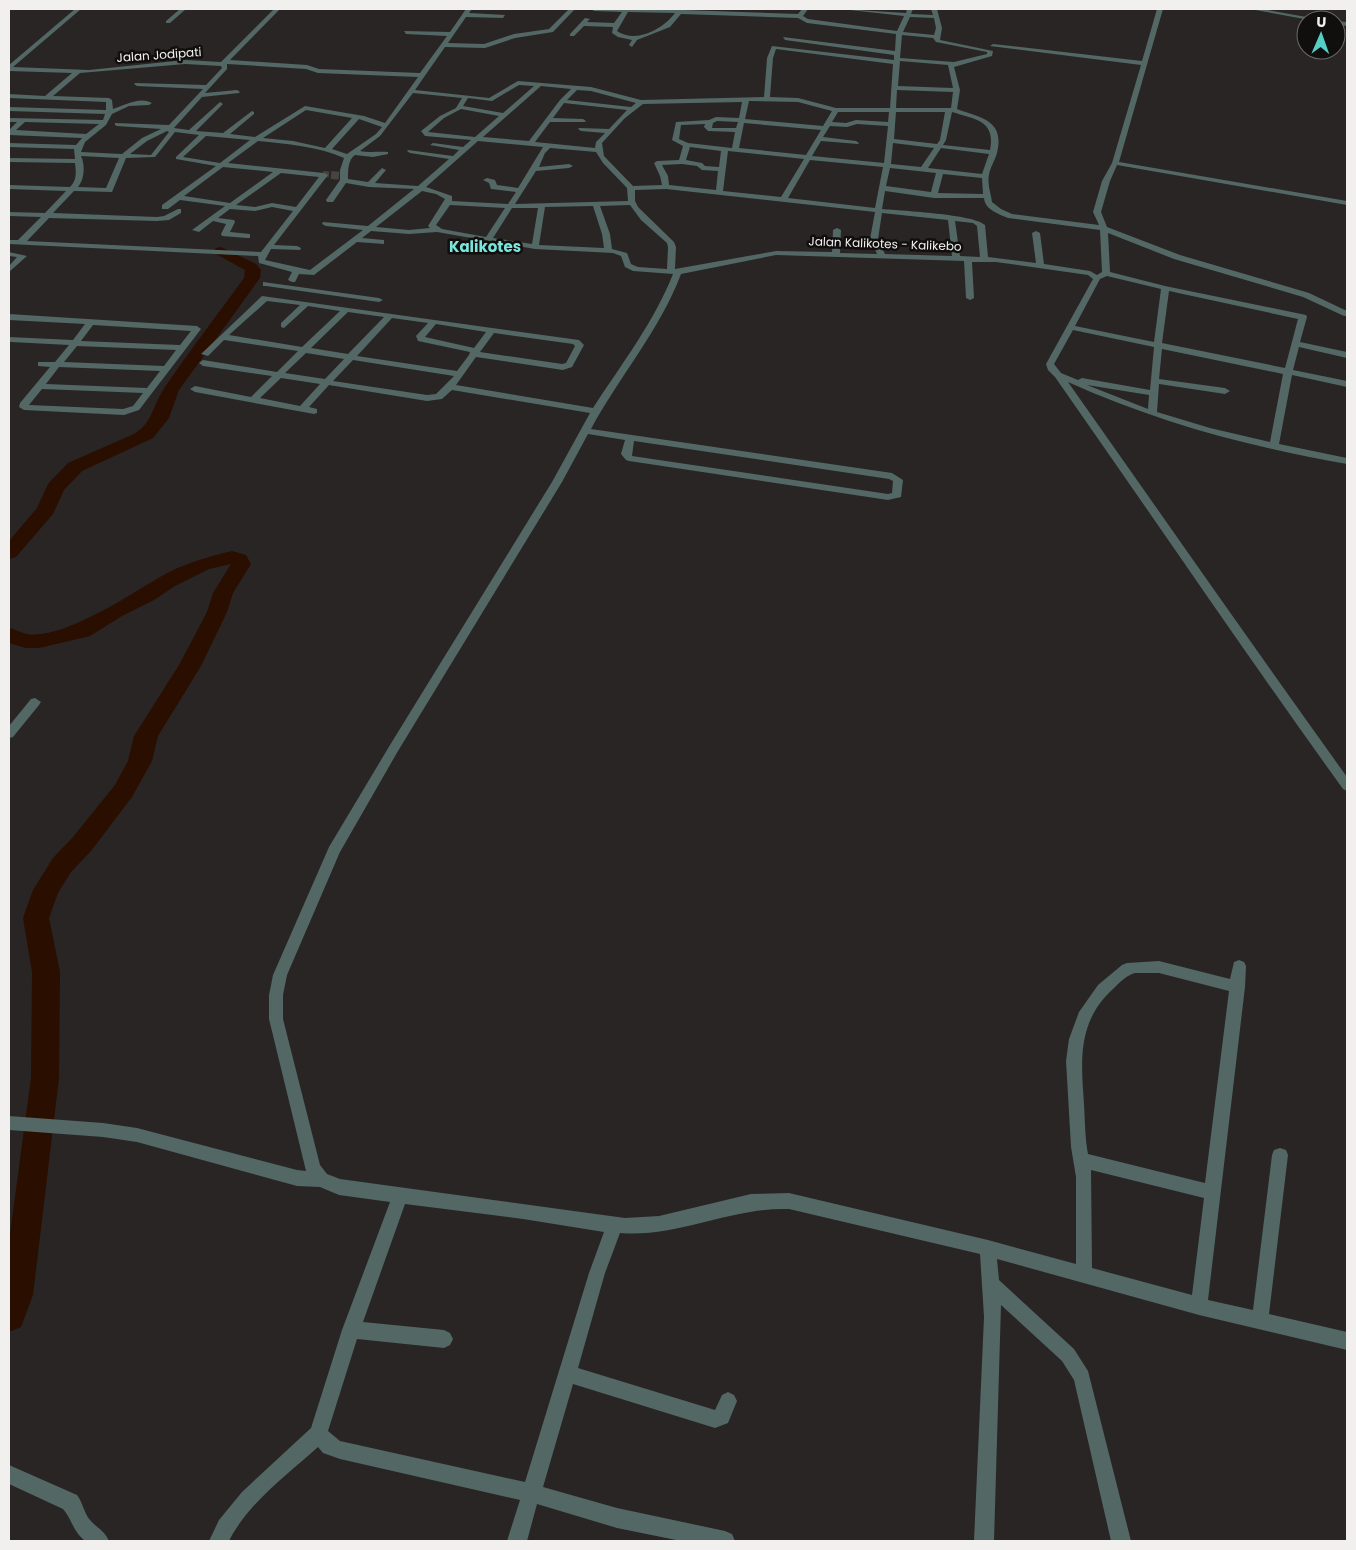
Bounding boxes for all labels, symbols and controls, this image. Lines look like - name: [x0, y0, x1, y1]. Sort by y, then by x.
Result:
- north arrow: [1296, 10, 1346, 60]
- text: U: [1316, 12, 1327, 32]
- street label: Jalan Jodipati: [116, 43, 202, 66]
- street label: Jalan Kalikotes - Kalikebo: [808, 232, 962, 255]
- district label: Kalikotes: [449, 236, 521, 257]

